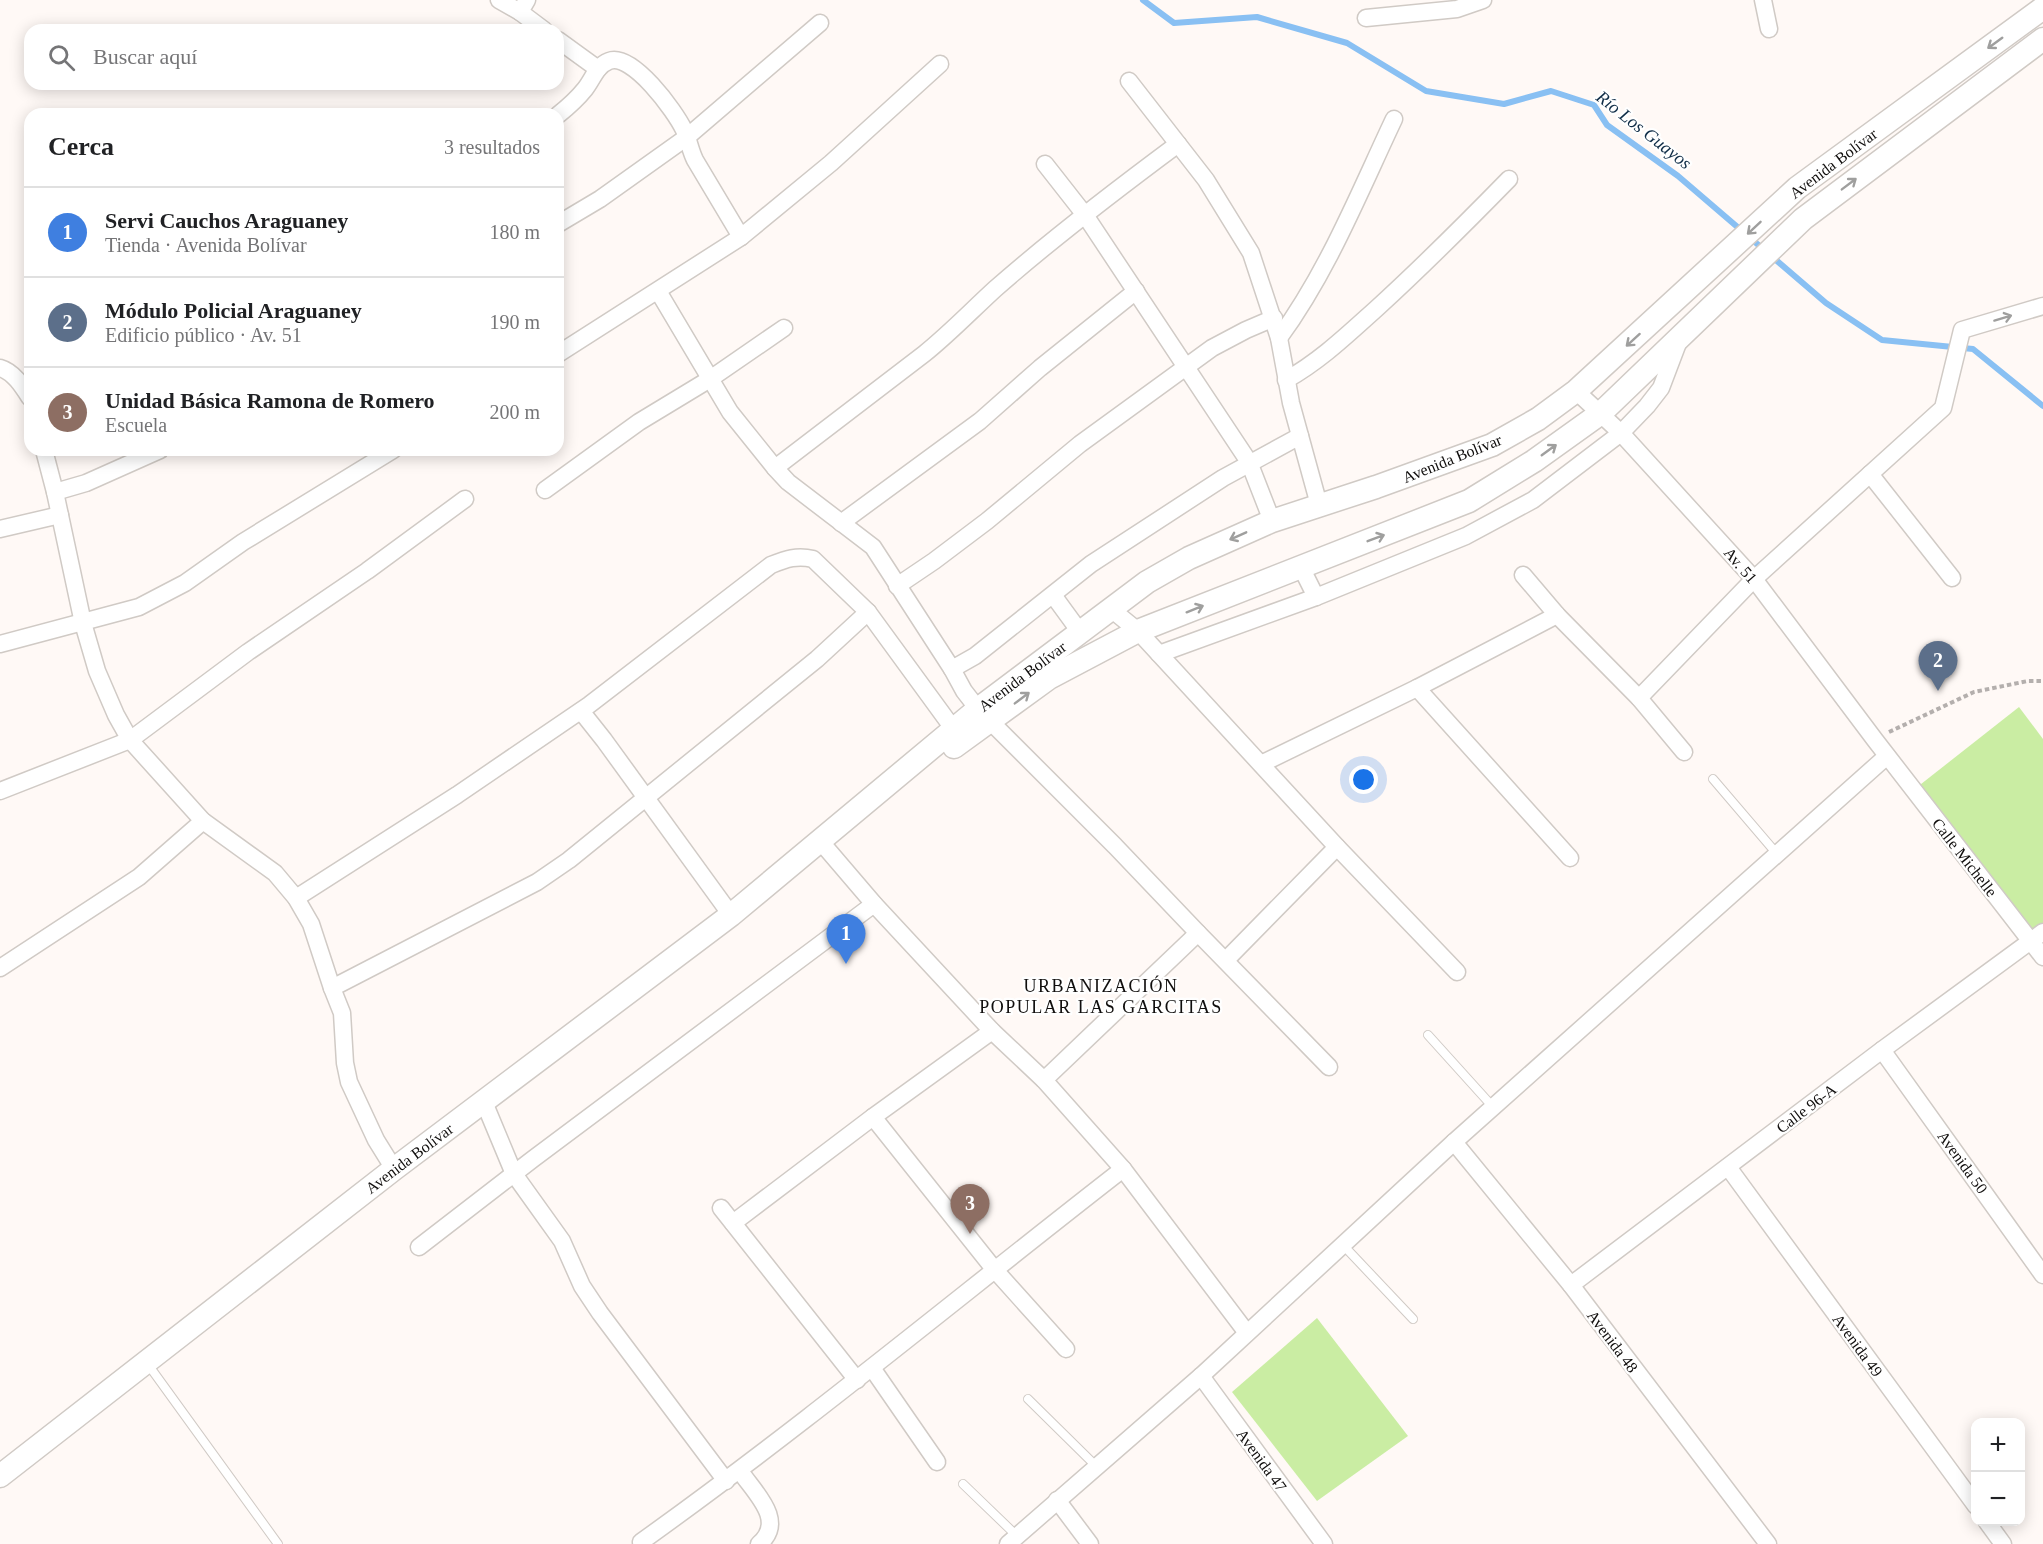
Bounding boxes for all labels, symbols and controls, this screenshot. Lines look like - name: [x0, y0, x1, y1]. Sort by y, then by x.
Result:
- search box: [24, 24, 564, 90]
- one-way arrow: [1988, 36, 2004, 49]
- icon: search: [45, 41, 78, 74]
- text: Buscar aquí: [93, 44, 197, 69]
- water label: Río Los Guayos: [1592, 86, 1695, 173]
- street label: Avenida Bolívar: [1786, 125, 1881, 202]
- text: Cerca: [48, 132, 114, 161]
- text: 3 resultados: [444, 136, 540, 158]
- one-way arrow: [1841, 178, 1857, 190]
- text: Servi Cauchos Araguaney: [105, 208, 348, 233]
- one-way arrow: [1747, 220, 1762, 235]
- text: 1: [63, 221, 73, 243]
- text: 180 m: [489, 221, 540, 243]
- text: Tienda · Avenida Bolívar: [105, 234, 307, 256]
- text: Módulo Policial Araguaney: [105, 298, 362, 323]
- text: 2: [63, 311, 73, 333]
- text: 190 m: [489, 311, 540, 333]
- one-way arrow: [1993, 312, 2012, 323]
- text: Edificio público · Av. 51: [105, 324, 302, 346]
- one-way arrow: [1626, 332, 1641, 346]
- text: Unidad Básica Ramona de Romero: [105, 388, 435, 413]
- text: 3: [63, 401, 73, 423]
- text: 200 m: [489, 401, 540, 423]
- text: Escuela: [105, 414, 167, 436]
- street label: Avenida Bolívar: [1400, 431, 1505, 486]
- one-way arrow: [1541, 444, 1557, 456]
- one-way arrow: [1229, 531, 1247, 542]
- one-way arrow: [1367, 531, 1385, 542]
- street label: Av. 51: [1721, 544, 1761, 586]
- one-way arrow: [1185, 603, 1203, 614]
- street label: Avenida Bolívar: [975, 638, 1070, 715]
- pin: 2: [1918, 642, 1958, 691]
- one-way arrow: [1014, 692, 1030, 704]
- your location: [1349, 765, 1378, 794]
- street label: Calle Michelle: [1929, 815, 2000, 900]
- pin: 1: [826, 914, 866, 964]
- district label: URBANIZACIÓN POPULAR LAS GARCITAS: [979, 975, 1223, 1017]
- street label: Calle 96-A: [1773, 1080, 1840, 1136]
- street label: Avenida Bolívar: [362, 1120, 457, 1197]
- street label: Avenida 50: [1934, 1128, 1991, 1197]
- pin: 3: [950, 1184, 990, 1234]
- street label: Avenida 48: [1584, 1307, 1641, 1376]
- street label: Avenida 49: [1829, 1311, 1886, 1380]
- map controls: [1971, 1418, 2025, 1526]
- button: +: [1971, 1418, 2025, 1472]
- street label: Avenida 47: [1233, 1426, 1290, 1495]
- button: −: [1971, 1472, 2025, 1526]

